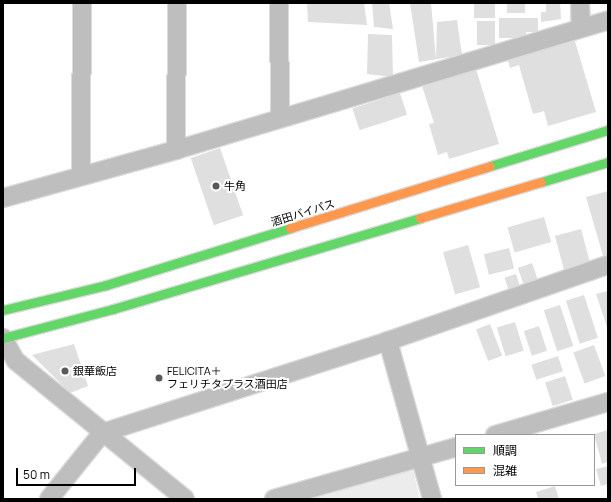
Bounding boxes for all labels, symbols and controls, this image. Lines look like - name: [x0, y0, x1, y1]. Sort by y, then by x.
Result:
- place label: 牛角: [224, 179, 246, 193]
- marker: 牛角: [211, 181, 221, 191]
- street label: 酒田バイパス: [270, 197, 336, 229]
- place label: 銀華飯店: [73, 364, 117, 378]
- place label: FELICITA＋ フェリチタプラス酒田店: [167, 365, 288, 391]
- marker: 銀華飯店: [60, 366, 70, 376]
- marker: FELICITA＋ フェリチタプラス酒田店: [154, 373, 164, 383]
- legend: [455, 434, 595, 486]
- text: 順調: [493, 442, 517, 459]
- scale bar: [18, 460, 138, 486]
- text: 混雑: [493, 462, 517, 479]
- text: 50 m: [23, 466, 50, 483]

